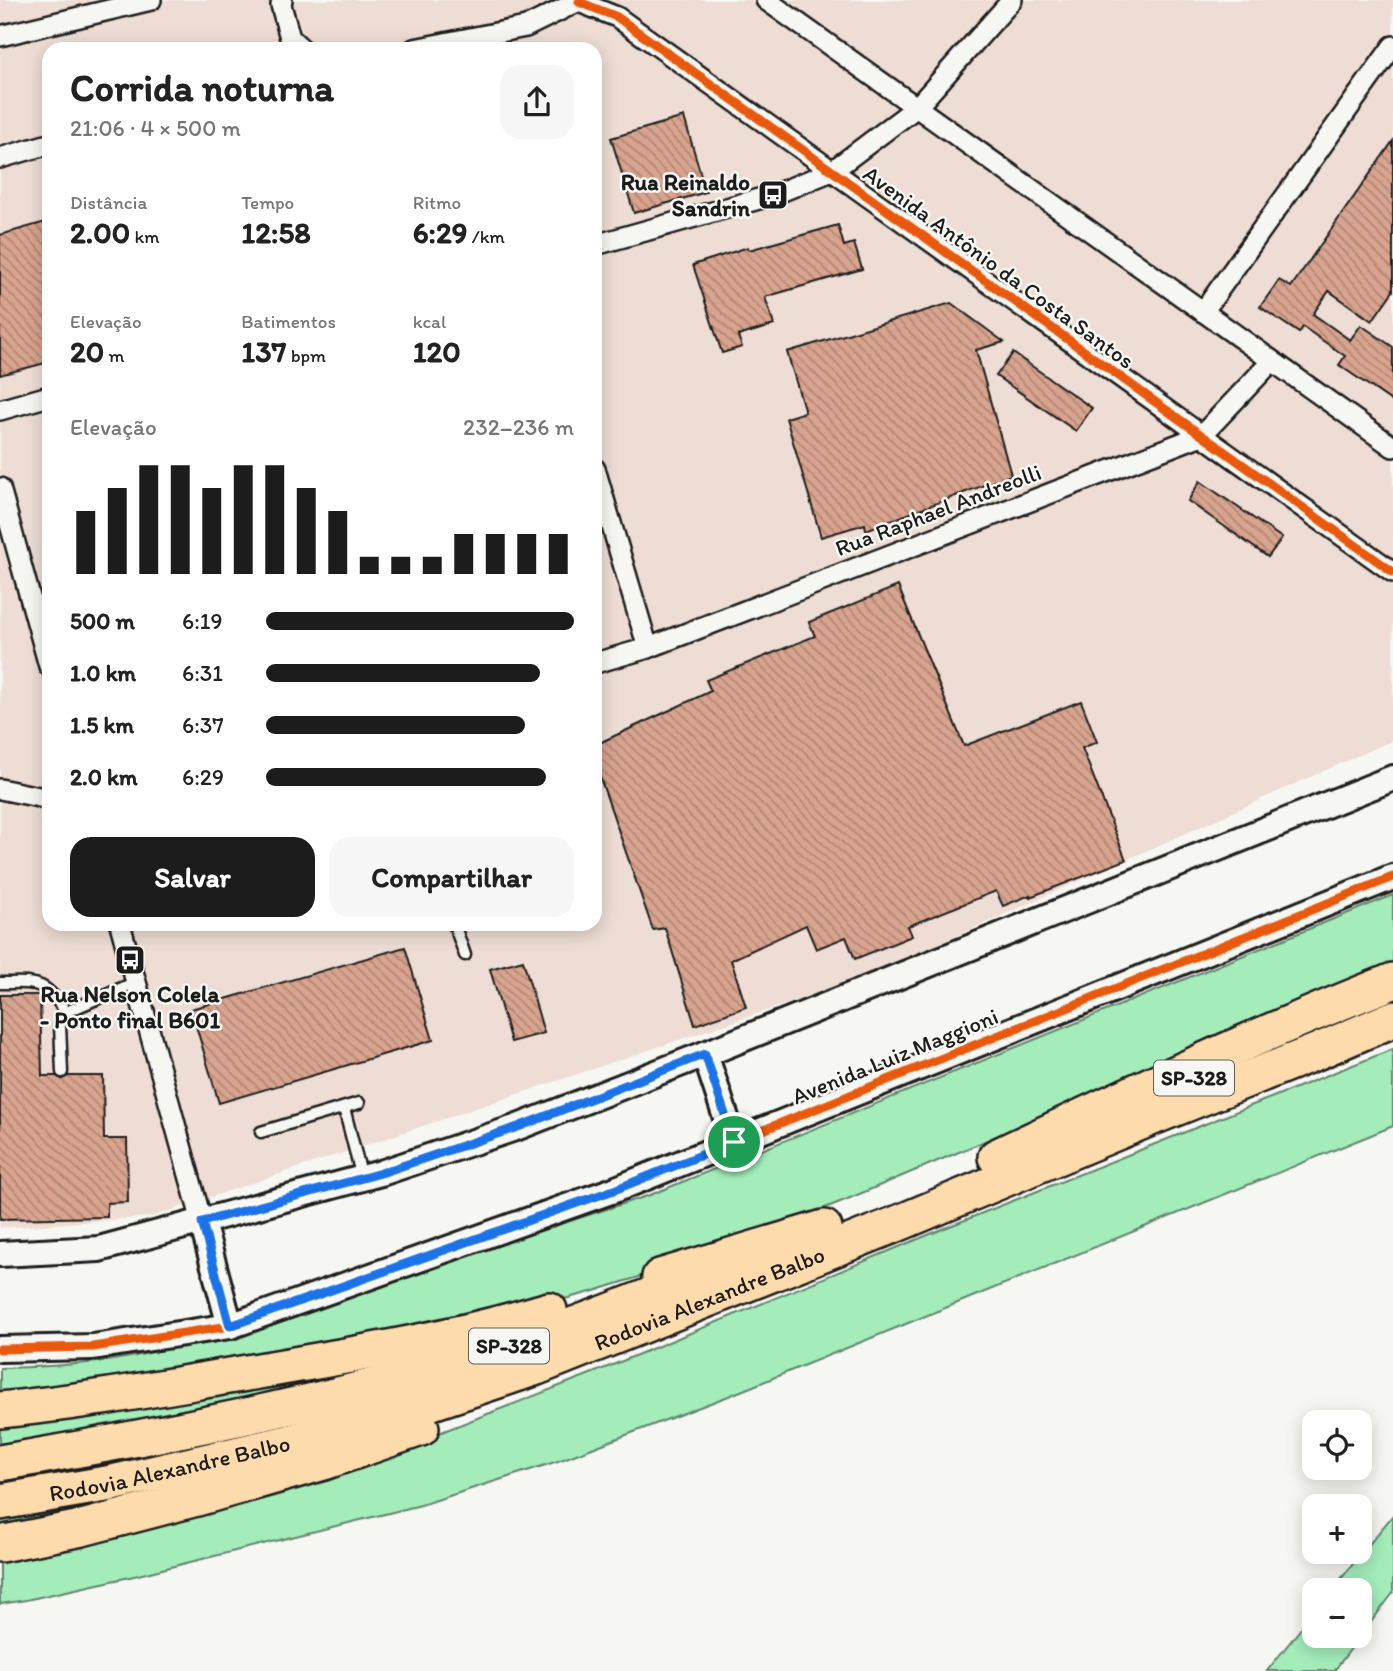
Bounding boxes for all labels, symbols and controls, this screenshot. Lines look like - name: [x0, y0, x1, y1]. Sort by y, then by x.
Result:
- text: Corrida noturna: [70, 65, 334, 111]
- button: share: [500, 65, 574, 139]
- text: 21:06 · 4 × 500 m: [70, 114, 241, 142]
- street label: Avenida Antônio da Costa Santos: [858, 159, 1140, 375]
- place label: Rua Reinaldo Sandrin: [621, 168, 751, 222]
- bus stop icon: Rua Reinaldo Sandrin: [756, 178, 790, 212]
- text: Distância: [70, 191, 147, 214]
- text: Tempo: [241, 191, 294, 214]
- text: Ritmo: [413, 191, 461, 214]
- text: 2.00: [70, 214, 130, 251]
- text: 12:58: [241, 214, 311, 251]
- text: 6:29: [413, 214, 467, 251]
- text: km: [130, 225, 160, 248]
- text: /km: [467, 225, 505, 248]
- text: Elevação: [70, 310, 142, 333]
- text: Batimentos: [241, 310, 336, 333]
- text: kcal: [413, 310, 446, 333]
- text: 20: [70, 333, 104, 370]
- text: 137: [241, 333, 286, 370]
- text: 120: [413, 333, 461, 370]
- text: m: [104, 344, 125, 367]
- text: bpm: [286, 344, 326, 367]
- text: Elevação: [70, 413, 157, 441]
- text: 232–236 m: [463, 413, 574, 441]
- street label: Rua Raphael Andreolli: [831, 458, 1045, 562]
- text: 500 m: [70, 607, 135, 635]
- text: 6:19: [182, 607, 223, 635]
- text: 1.0 km: [70, 659, 136, 687]
- text: 6:31: [182, 659, 223, 687]
- text: 1.5 km: [70, 711, 134, 739]
- text: 6:37: [182, 711, 224, 739]
- text: 2.0 km: [70, 763, 138, 791]
- text: 6:29: [182, 763, 224, 791]
- button: Salvar: [70, 837, 315, 917]
- button: Compartilhar: [329, 837, 574, 917]
- bus stop icon: Rua Nelson Colela - Ponto final B601: [113, 943, 147, 977]
- place label: Rua Nelson Colela - Ponto final B601: [40, 980, 221, 1034]
- street label: Avenida Luiz Maggioni: [788, 1002, 1002, 1110]
- road number: SP-328: [1154, 1060, 1234, 1096]
- pin: [704, 1112, 764, 1172]
- icon: arrive: [715, 1123, 753, 1161]
- street label: Rodovia Alexandre Balbo: [590, 1240, 829, 1357]
- road number: SP-328: [469, 1328, 549, 1364]
- map controls: [1302, 1410, 1372, 1648]
- button: locate: [1302, 1410, 1372, 1480]
- street label: Rodovia Alexandre Balbo: [47, 1429, 293, 1507]
- button: +: [1302, 1494, 1372, 1564]
- button: −: [1302, 1578, 1372, 1648]

